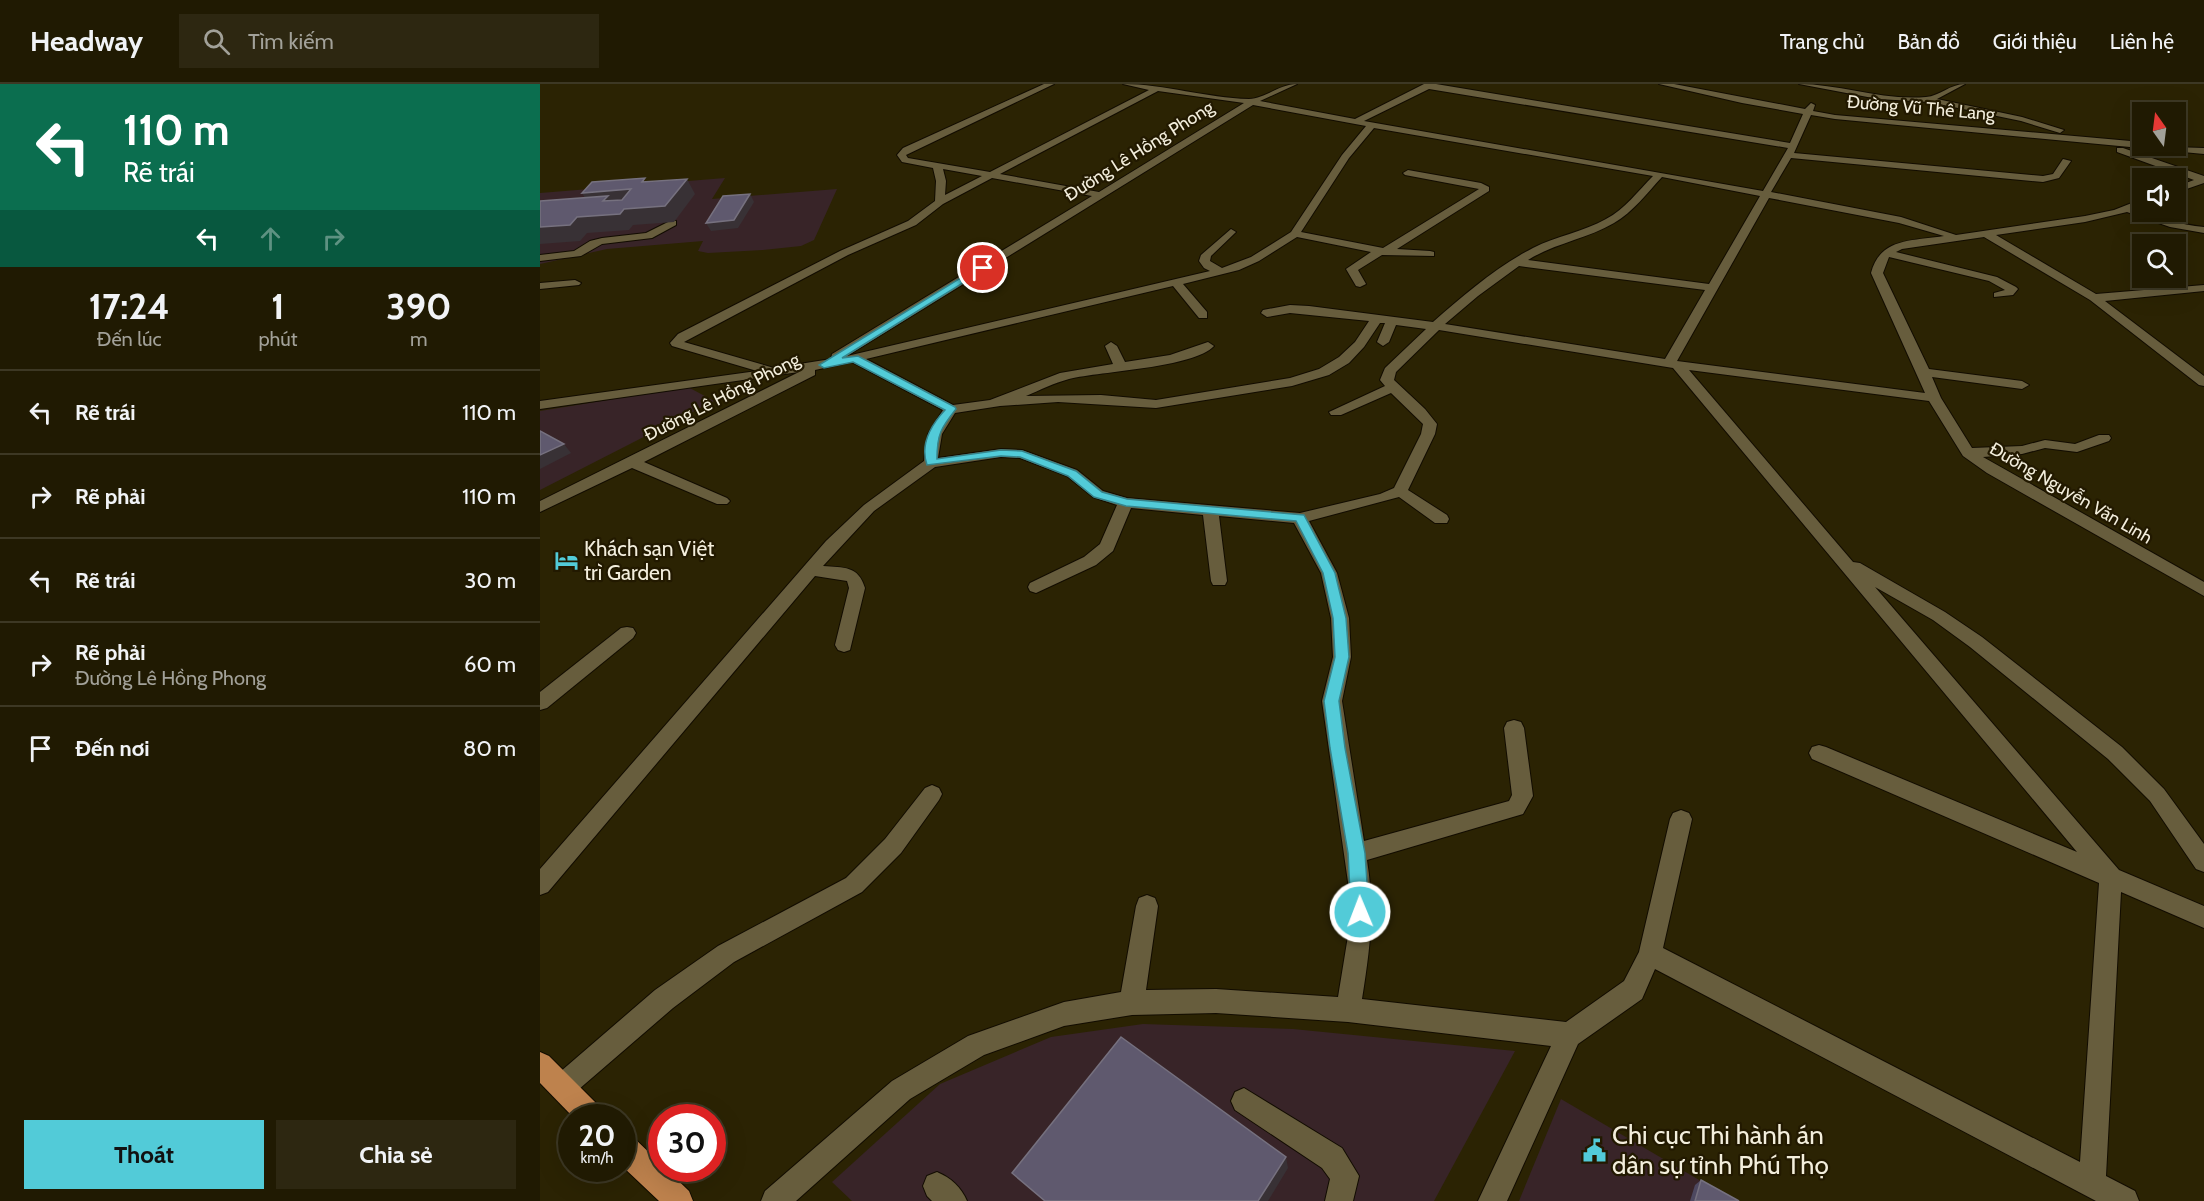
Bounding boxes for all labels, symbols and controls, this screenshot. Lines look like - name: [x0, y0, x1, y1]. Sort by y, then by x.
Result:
- search box: [179, 14, 599, 68]
- text: Headway: [30, 24, 143, 58]
- icon: search: [200, 25, 233, 58]
- text: Tìm kiếm: [248, 28, 334, 55]
- text: Trang chủ: [1780, 29, 1865, 54]
- text: Bản đồ: [1898, 29, 1960, 54]
- text: Giới thiệu: [1993, 29, 2077, 54]
- text: Liên hệ: [2110, 29, 2174, 54]
- street label: Đường Vũ Thê Lang: [1846, 91, 1997, 126]
- street label: Đường Lê Hồng Phong: [1060, 96, 1219, 206]
- north arrow: [2132, 102, 2186, 156]
- map controls: [2132, 102, 2186, 288]
- text: 110 m: [123, 104, 230, 156]
- icon: left: [24, 108, 102, 186]
- text: Rẽ trái: [123, 156, 195, 189]
- button: sound: [2132, 168, 2186, 222]
- icon: left: [191, 222, 224, 255]
- icon: ahead: [254, 222, 287, 255]
- icon: right: [317, 222, 350, 255]
- button: search: [2132, 234, 2186, 288]
- pin: [957, 242, 1008, 293]
- icon: arrive: [966, 251, 999, 284]
- text: 17:24: [89, 284, 170, 328]
- text: 1: [271, 284, 285, 328]
- text: 390: [386, 284, 451, 328]
- text: Đến lúc: [97, 327, 162, 351]
- text: phút: [258, 327, 298, 351]
- text: m: [410, 327, 428, 351]
- street label: Đường Lê Hồng Phong: [640, 348, 805, 446]
- icon: left: [24, 396, 57, 429]
- text: Rẽ trái: [75, 399, 136, 426]
- text: 110 m: [462, 399, 516, 426]
- street label: Đường Nguyễn Văn Linh: [1986, 437, 2156, 549]
- icon: right: [24, 480, 57, 513]
- text: Rẽ phải: [75, 483, 146, 510]
- text: 110 m: [462, 483, 516, 510]
- place label: Khách sạn Việt trì Garden: [584, 536, 714, 585]
- hotel icon: Khách sạn Việt trì Garden: [553, 547, 579, 573]
- icon: left: [24, 564, 57, 597]
- text: Rẽ trái: [75, 567, 136, 594]
- text: 30 m: [464, 567, 516, 594]
- text: Rẽ phải: [75, 639, 146, 666]
- icon: right: [24, 648, 57, 681]
- text: 60 m: [464, 651, 516, 678]
- text: Đường Lê Hồng Phong: [75, 666, 266, 690]
- icon: arrive: [24, 732, 57, 765]
- text: Đến nơi: [75, 735, 149, 762]
- text: 80 m: [463, 735, 516, 762]
- position arrow: [1328, 880, 1392, 944]
- speed limit sign: 30: [648, 1104, 726, 1182]
- text: 20: [578, 1117, 616, 1154]
- place label: Chi cục Thi hành án dân sự tỉnh Phú Thọ: [1612, 1119, 1829, 1181]
- button: Thoát: [24, 1120, 264, 1189]
- button: Chia sẻ: [276, 1120, 516, 1189]
- public building icon: Chi cục Thi hành án dân sự tỉnh Phú Thọ: [1581, 1137, 1607, 1163]
- text: km/h: [581, 1149, 613, 1167]

